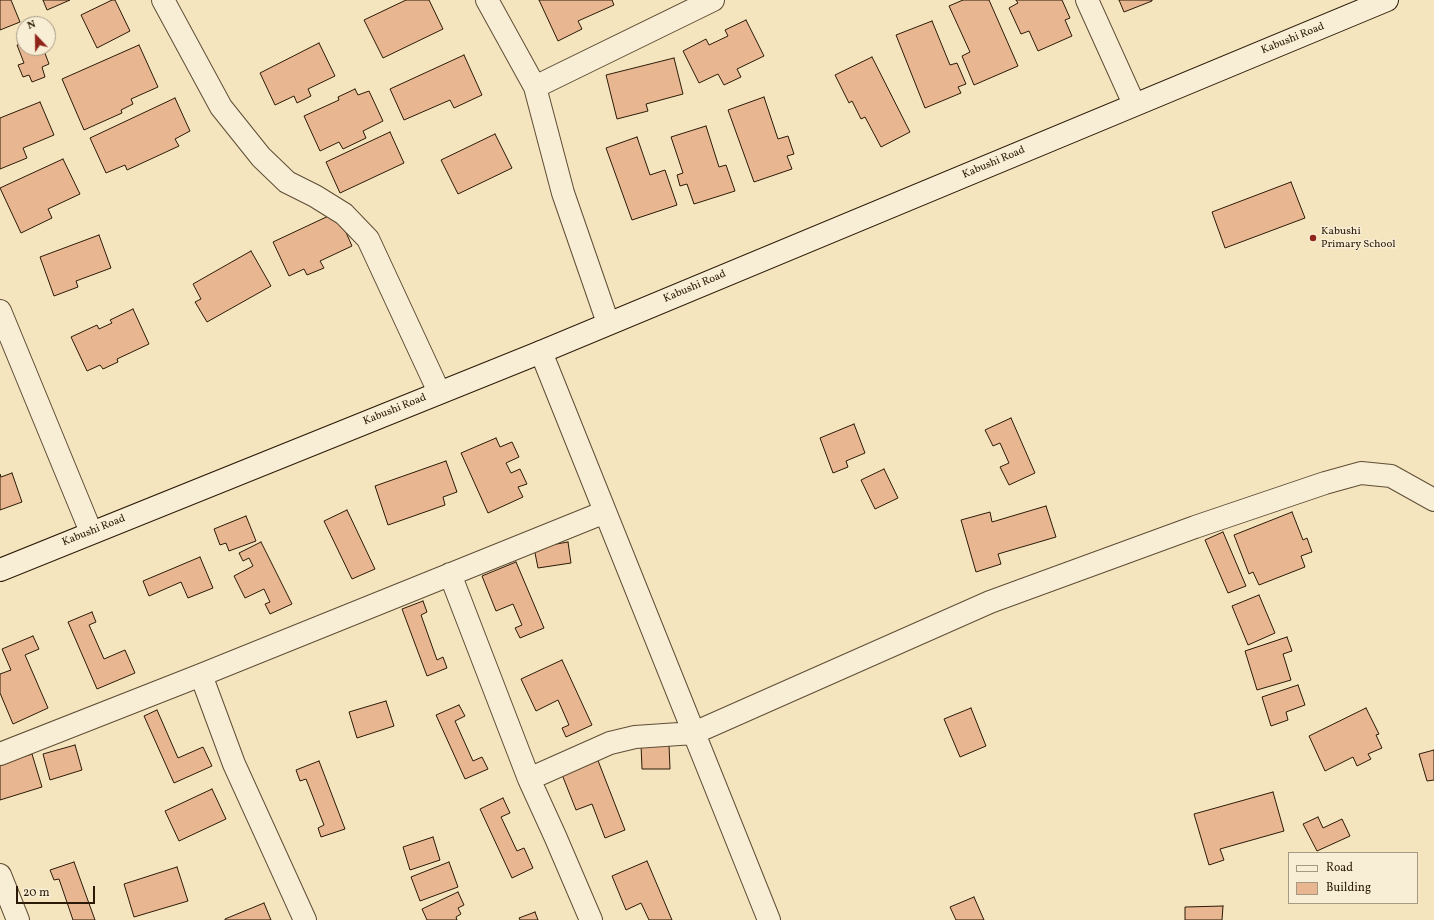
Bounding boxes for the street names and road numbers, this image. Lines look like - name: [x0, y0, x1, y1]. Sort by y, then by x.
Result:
- street label: Kabushi Road: [1260, 20, 1326, 58]
- street label: Kabushi Road: [961, 144, 1027, 182]
- street label: Kabushi Road: [662, 268, 728, 306]
- street label: Kabushi Road: [362, 391, 428, 429]
- street label: Kabushi Road: [61, 512, 127, 550]

